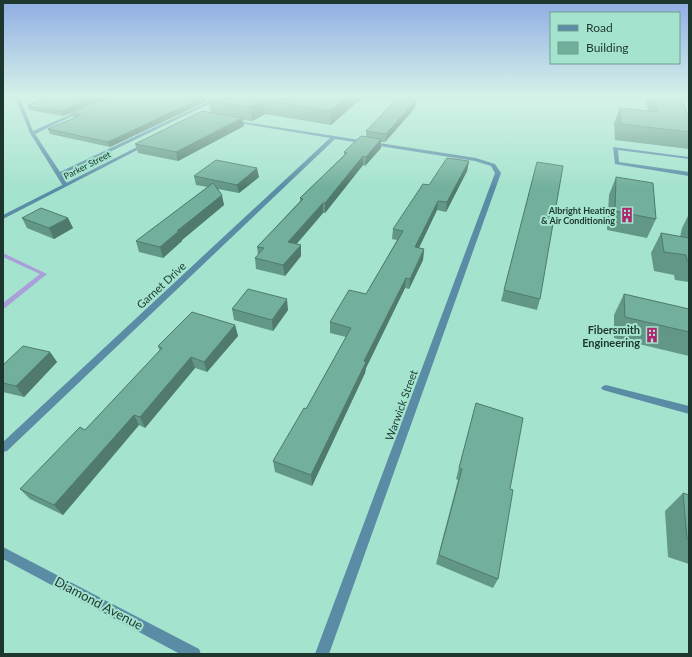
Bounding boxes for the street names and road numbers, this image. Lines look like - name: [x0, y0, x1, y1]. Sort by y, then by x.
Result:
- street label: Parker Street: [62, 148, 113, 182]
- street label: Garnet Drive: [134, 259, 188, 311]
- street label: Warwick Street: [382, 368, 420, 442]
- street label: Diamond Avenue: [52, 573, 146, 633]

